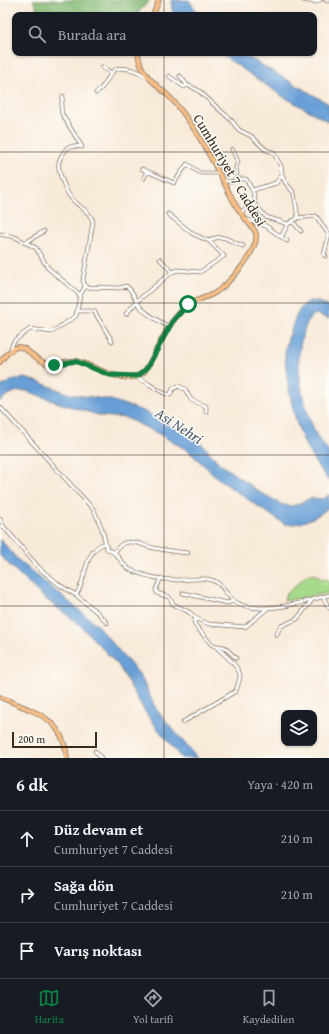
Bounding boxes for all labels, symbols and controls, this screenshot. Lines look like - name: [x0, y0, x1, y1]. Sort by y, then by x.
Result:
- search box: [12, 12, 317, 56]
- icon: search: [26, 23, 48, 45]
- text: Burada ara: [58, 24, 126, 45]
- street label: Cumhuriyet 7 Caddesi: [188, 110, 272, 230]
- route start: [179, 295, 197, 313]
- route end: [45, 356, 63, 374]
- water label: Asi Nehri: [151, 402, 207, 449]
- map controls: [281, 710, 317, 746]
- button: layers: [281, 710, 317, 746]
- scale bar: [12, 730, 97, 749]
- text: 200 m: [18, 731, 45, 747]
- text: 6 dk: [16, 772, 48, 797]
- text: Yaya · 420 m: [247, 775, 313, 794]
- text: Düz devam et: [54, 819, 143, 840]
- icon: ahead: [16, 828, 38, 850]
- text: 210 m: [281, 829, 313, 848]
- text: Cumhuriyet 7 Caddesi: [54, 840, 173, 859]
- text: Sağa dön: [54, 875, 114, 896]
- icon: right: [16, 884, 38, 906]
- text: 210 m: [281, 885, 313, 904]
- text: Cumhuriyet 7 Caddesi: [54, 896, 173, 915]
- icon: arrive: [16, 940, 38, 962]
- text: Varış noktası: [54, 940, 142, 961]
- tab: Harita: [35, 987, 64, 1027]
- tab: Yol tarifi: [133, 987, 173, 1027]
- tab: Kaydedilen: [243, 987, 294, 1027]

